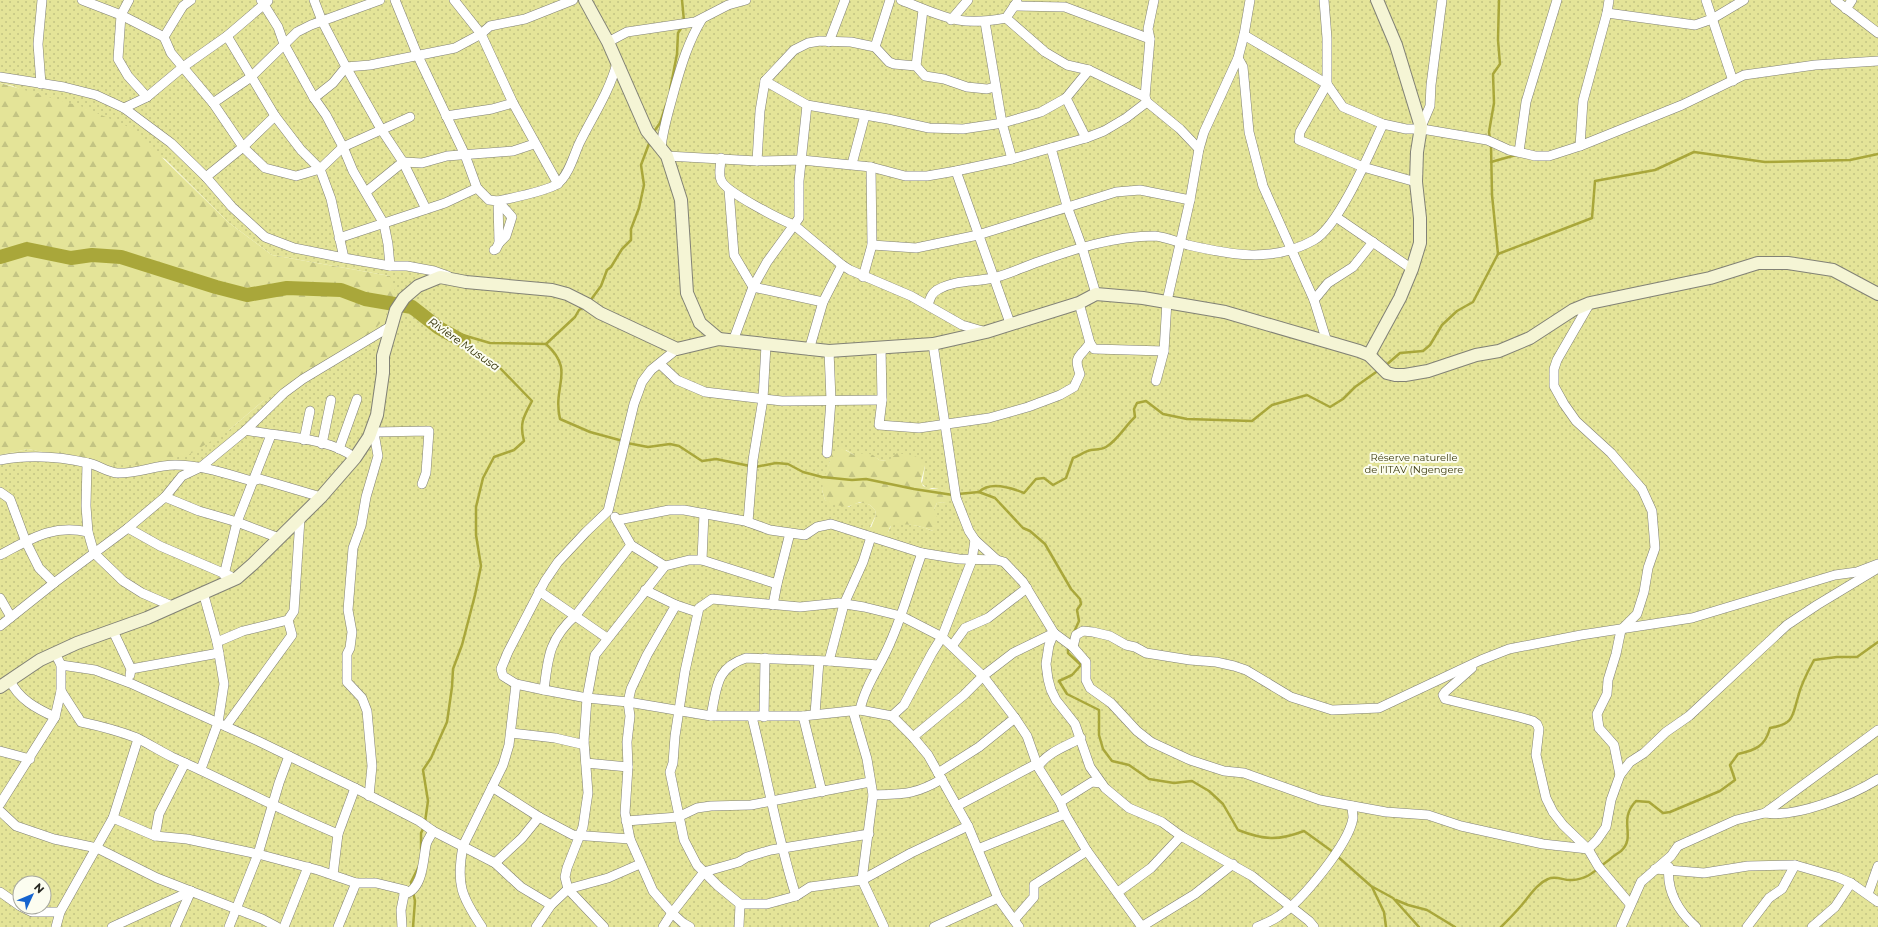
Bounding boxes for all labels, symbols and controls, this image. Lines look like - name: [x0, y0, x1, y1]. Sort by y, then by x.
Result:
- water label: Rivière Mususa: [426, 314, 502, 374]
- park label: Réserve naturelle de l'ITAV (Ngengere: [1365, 451, 1463, 476]
- north arrow: [12, 875, 52, 915]
- text: N: [31, 880, 47, 896]

